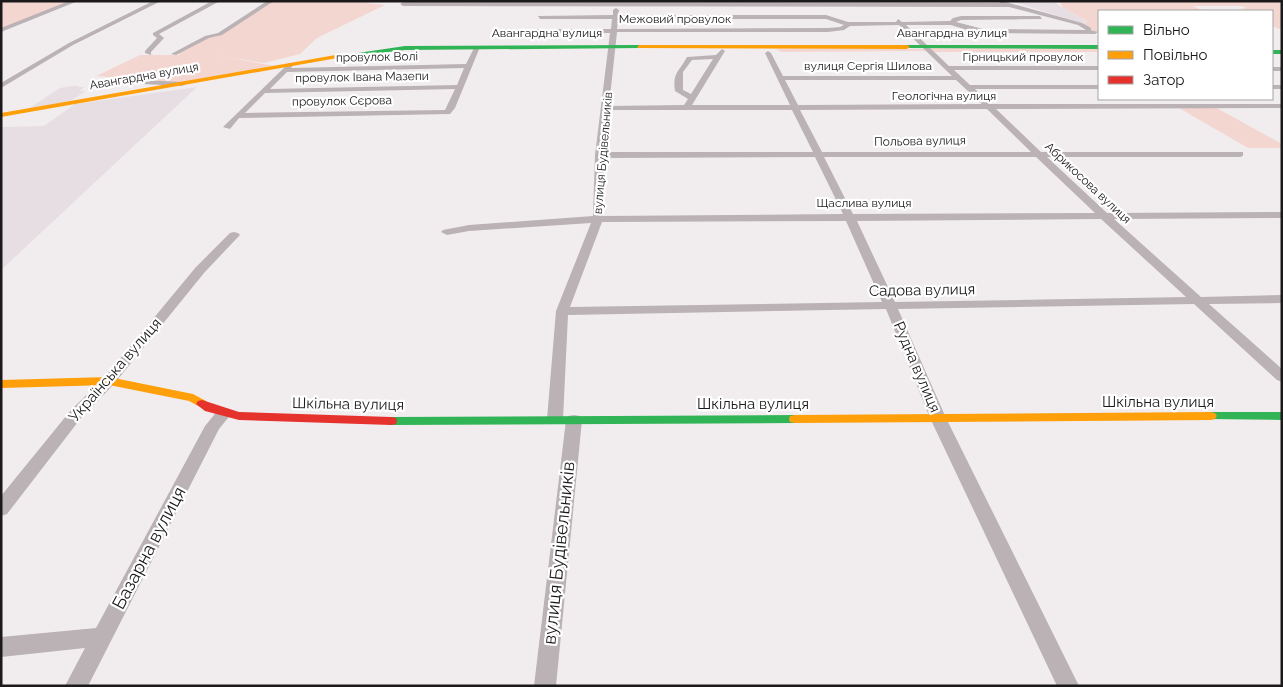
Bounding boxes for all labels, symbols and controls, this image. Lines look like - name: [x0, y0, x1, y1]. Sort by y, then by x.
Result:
- legend: [1098, 10, 1273, 100]
- street label: Межовий провулок: [619, 12, 731, 26]
- text: Вільно: [1143, 21, 1190, 39]
- street label: Авангардна вулиця: [492, 26, 602, 40]
- street label: Авангардна вулиця: [897, 26, 1007, 40]
- text: Повільно: [1143, 46, 1208, 64]
- street label: провулок Волі: [336, 49, 418, 65]
- street label: Гірницький провулок: [962, 50, 1084, 64]
- street label: вулиця Сергія Шилова: [804, 59, 932, 73]
- street label: Авангардна вулиця: [88, 60, 200, 92]
- street label: провулок Івана Мазепи: [295, 69, 429, 85]
- text: Затор: [1143, 71, 1185, 89]
- street label: Геологічна вулиця: [892, 89, 996, 103]
- street label: вулиця Будівельників: [591, 91, 615, 215]
- street label: провулок Сєрова: [292, 93, 392, 109]
- street label: Польова вулиця: [874, 133, 966, 149]
- street label: Абрикосова вулиця: [1042, 140, 1134, 226]
- street label: Щаслива вулиця: [816, 196, 912, 210]
- street label: Садова вулиця: [869, 280, 975, 300]
- street label: Українська вулиця: [65, 314, 165, 426]
- street label: Рудна вулиця: [890, 319, 944, 415]
- street label: Шкільна вулиця: [1102, 393, 1214, 411]
- street label: Шкільна вулиця: [292, 394, 404, 414]
- street label: Шкільна вулиця: [697, 395, 809, 413]
- street label: вулиця Будівельників: [538, 460, 579, 645]
- street label: Базарна вулиця: [107, 483, 190, 613]

